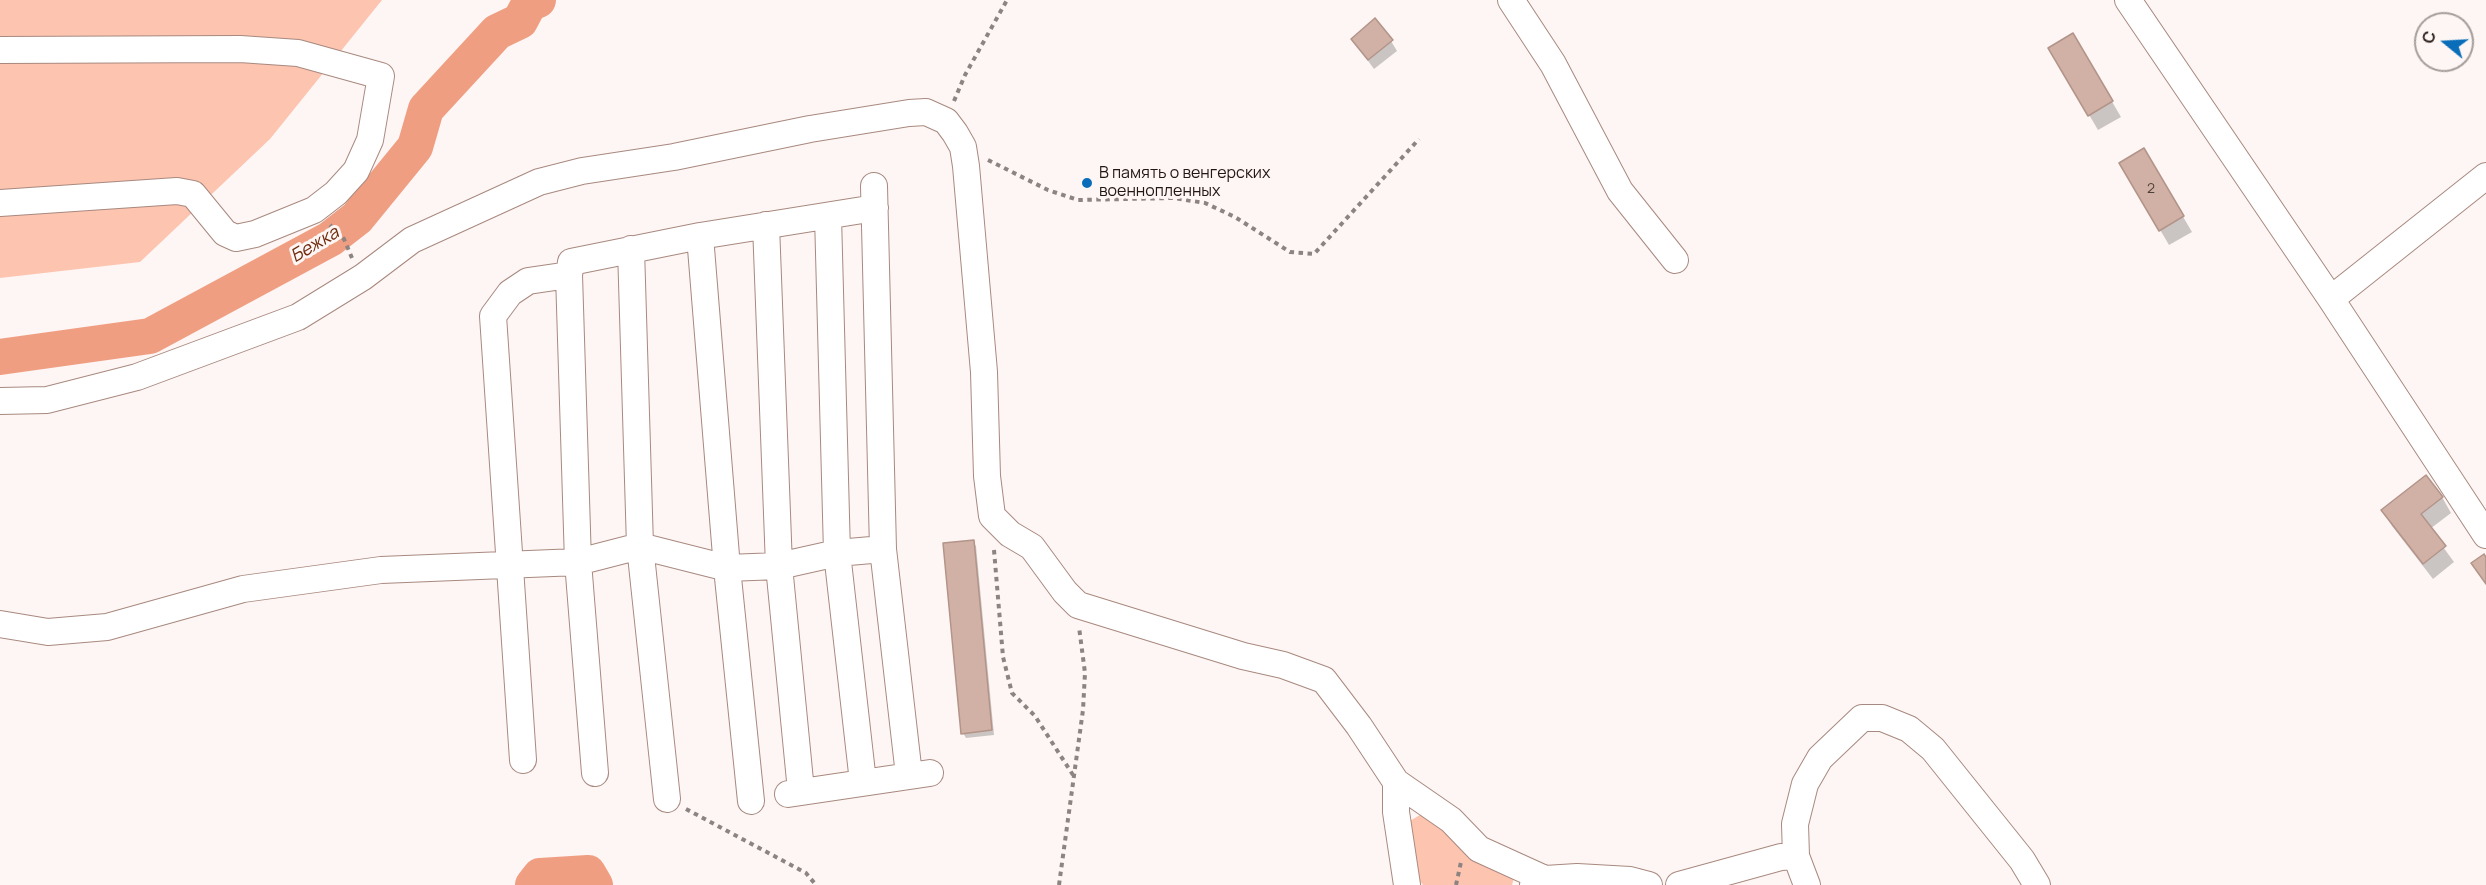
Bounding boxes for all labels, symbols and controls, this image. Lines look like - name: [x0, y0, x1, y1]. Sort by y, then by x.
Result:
- north arrow: [2414, 12, 2474, 72]
- text: С: [2416, 28, 2441, 46]
- place label: В память о венгерских военнопленных: [1099, 164, 1270, 202]
- marker: В память о венгерских военнопленных: [1080, 176, 1094, 190]
- house number: 2: [2147, 181, 2155, 197]
- water label: Бежка: [287, 222, 343, 268]

